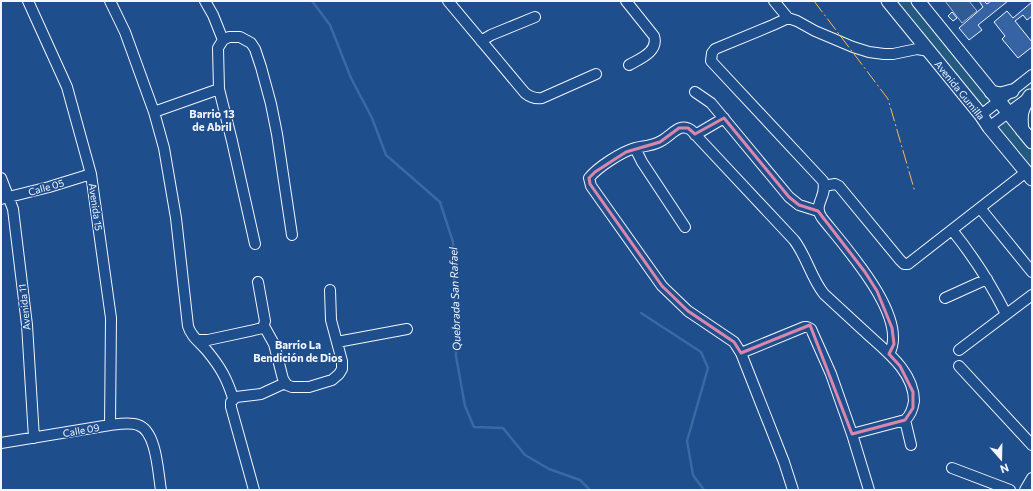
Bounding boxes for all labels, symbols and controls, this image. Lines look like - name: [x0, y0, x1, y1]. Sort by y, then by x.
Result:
- street label: Avenida Gumilla: [933, 58, 987, 122]
- district label: Barrio 13 de Abril: [189, 107, 235, 133]
- street label: Calle 05: [27, 176, 65, 198]
- street label: Avenida 15: [87, 182, 105, 232]
- water label: Quebrada San Rafael: [446, 247, 463, 351]
- street label: Avenida 11: [16, 283, 32, 331]
- district label: Barrio La Bendición de Dios: [253, 338, 343, 364]
- street label: Calle 09: [62, 421, 100, 439]
- north arrow: [981, 439, 1021, 479]
- text: N: [998, 461, 1011, 476]

